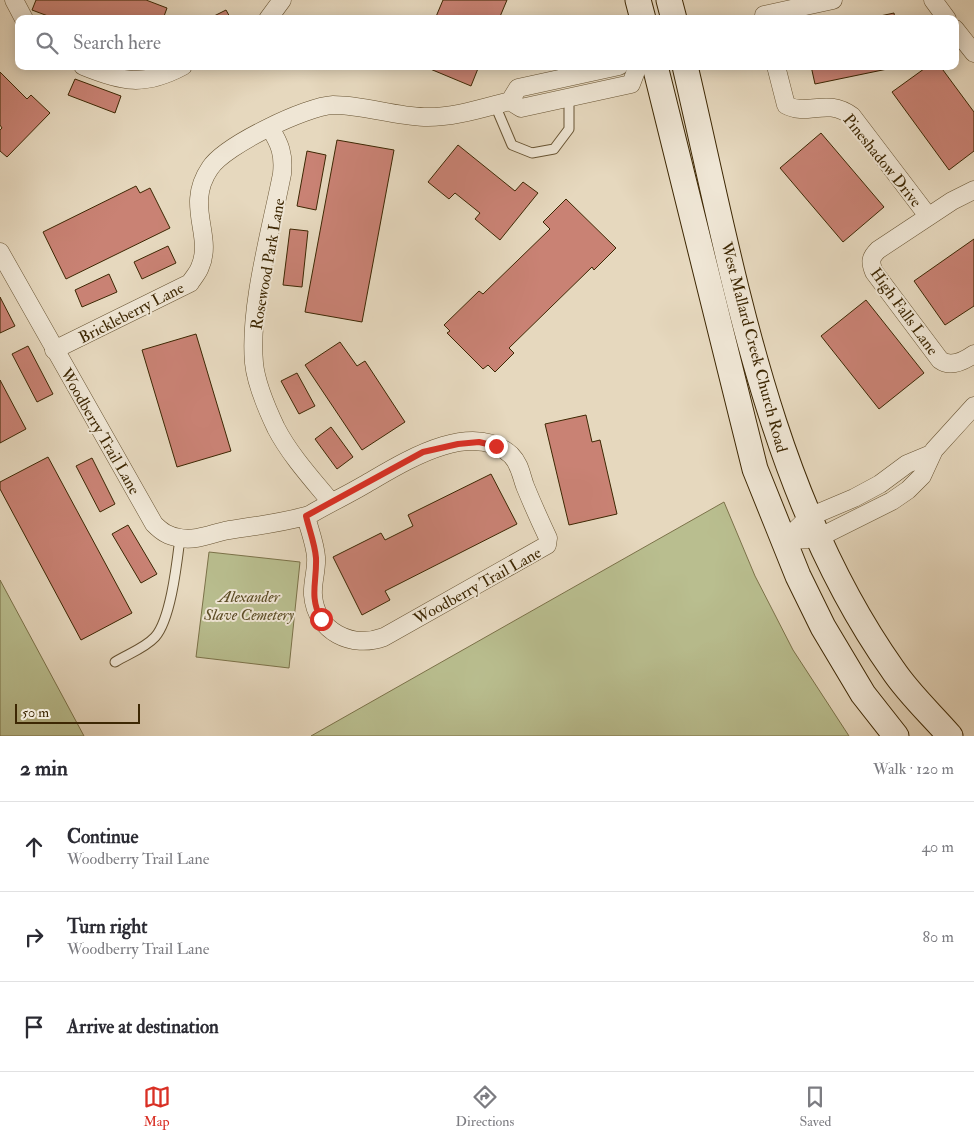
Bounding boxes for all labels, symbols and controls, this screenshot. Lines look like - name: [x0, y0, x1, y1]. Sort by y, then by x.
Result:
- search box: [15, 15, 959, 70]
- icon: search: [33, 29, 61, 57]
- text: Search here: [73, 31, 161, 55]
- street label: Pineshadow Drive: [839, 110, 926, 212]
- street label: Rosewood Park Lane: [247, 197, 289, 331]
- street label: West Mallard Creek Church Road: [716, 239, 792, 455]
- street label: High Falls Lane: [866, 264, 943, 360]
- street label: Brickleberry Lane: [76, 278, 188, 348]
- street label: Woodberry Trail Lane: [55, 364, 145, 498]
- route end: [485, 435, 508, 458]
- street label: Woodberry Trail Lane: [409, 542, 545, 630]
- park label: Alexander Slave Cemetery: [203, 587, 294, 625]
- route start: [310, 608, 333, 631]
- scale bar: [15, 701, 140, 724]
- text: 50 m: [22, 704, 49, 721]
- text: 2 min: [20, 755, 68, 782]
- text: Walk · 120 m: [873, 759, 954, 779]
- text: Continue: [67, 825, 138, 849]
- icon: ahead: [20, 833, 48, 861]
- text: 40 m: [921, 837, 954, 857]
- text: Woodberry Trail Lane: [67, 849, 210, 869]
- text: Turn right: [67, 915, 147, 939]
- icon: right: [20, 923, 48, 951]
- text: 80 m: [923, 927, 954, 947]
- text: Woodberry Trail Lane: [67, 939, 210, 959]
- icon: arrive: [20, 1013, 48, 1041]
- text: Arrive at destination: [67, 1015, 219, 1039]
- tab: Map: [143, 1083, 171, 1130]
- tab: Directions: [456, 1083, 514, 1130]
- tab: Saved: [799, 1083, 831, 1130]

